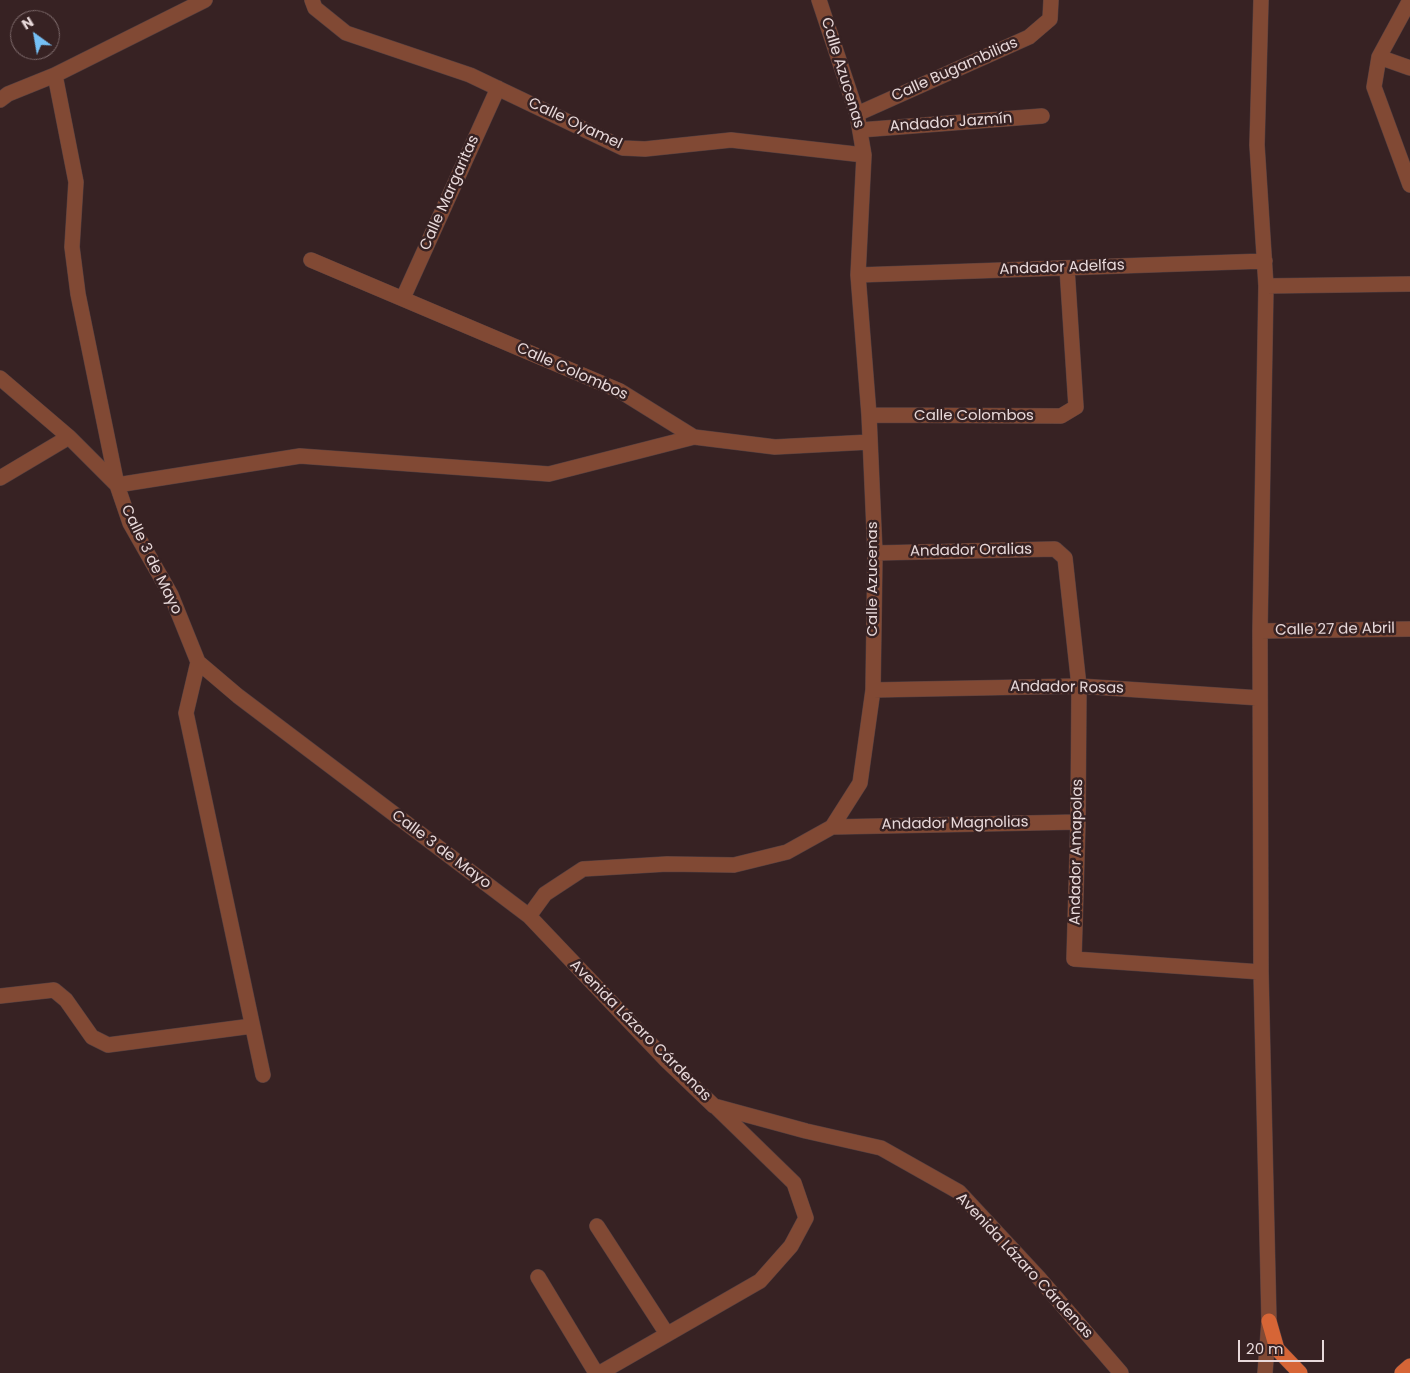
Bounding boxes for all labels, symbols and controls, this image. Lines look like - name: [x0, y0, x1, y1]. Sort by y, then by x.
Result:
- north arrow: [10, 10, 60, 60]
- text: N: [18, 12, 37, 34]
- street label: Calle Azucenas: [817, 15, 867, 131]
- street label: Calle Bugambilias: [889, 34, 1021, 106]
- street label: Calle Oyamel: [525, 94, 625, 154]
- street label: Andador Jazmín: [889, 110, 1013, 136]
- street label: Calle Margaritas: [417, 133, 483, 253]
- street label: Andador Adelfas: [999, 257, 1125, 279]
- street label: Calle Colombos: [514, 339, 630, 405]
- street label: Calle Colombos: [914, 407, 1034, 425]
- street label: Calle 3 de Mayo: [117, 502, 185, 618]
- street label: Calle Azucenas: [864, 522, 882, 636]
- street label: Andador Oralias: [910, 541, 1032, 561]
- street label: Calle 27 de Abril: [1275, 620, 1395, 640]
- street label: Andador Rosas: [1010, 678, 1124, 698]
- street label: Andador Amapolas: [1067, 779, 1087, 925]
- street label: Calle 3 de Mayo: [388, 807, 494, 893]
- street label: Andador Magnolias: [881, 814, 1029, 834]
- street label: Avenida Lázaro Cárdenas: [566, 957, 714, 1105]
- street label: Avenida Lázaro Cárdenas: [952, 1189, 1096, 1343]
- scale bar: [1240, 1330, 1326, 1362]
- text: 20 m: [1246, 1338, 1284, 1359]

